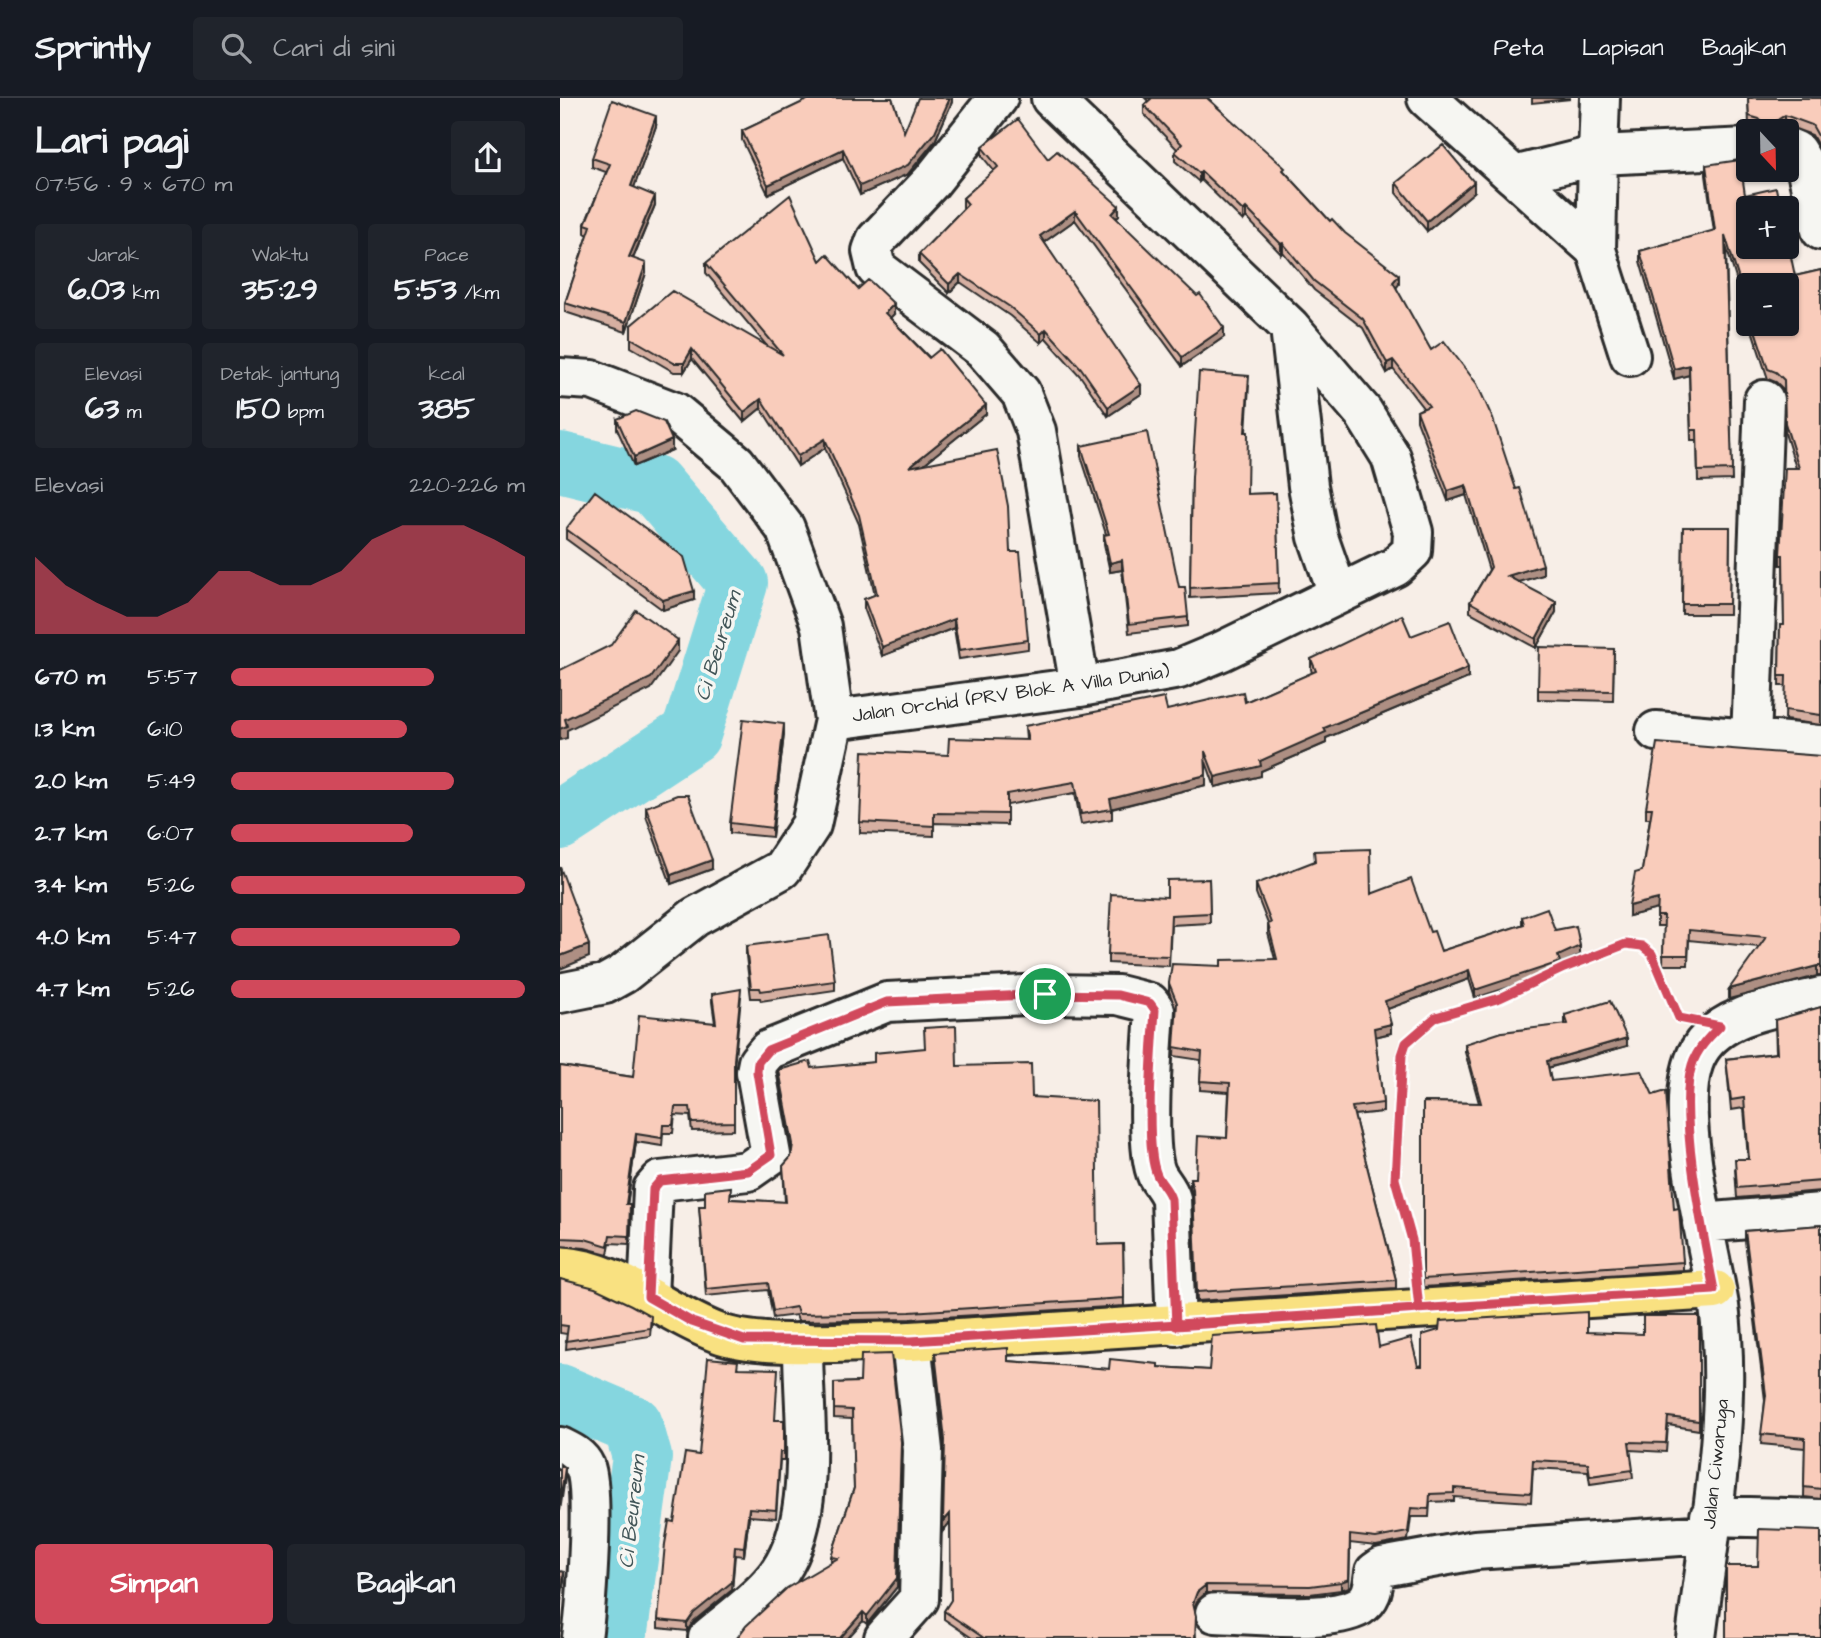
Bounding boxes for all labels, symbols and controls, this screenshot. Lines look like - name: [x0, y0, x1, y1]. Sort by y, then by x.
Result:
- search box: [193, 17, 683, 80]
- text: Sprintly: [35, 25, 151, 71]
- icon: search: [217, 29, 255, 67]
- text: Cari di sini: [273, 30, 395, 66]
- text: Peta: [1493, 31, 1544, 65]
- text: Lapisan: [1582, 31, 1664, 65]
- text: Bagikan: [1702, 31, 1786, 65]
- text: Lari pagi: [35, 116, 188, 168]
- north arrow: [1736, 119, 1799, 182]
- map controls: [1736, 119, 1799, 336]
- button: share: [451, 121, 525, 195]
- text: 07:56 · 9 × 670 m: [35, 168, 232, 200]
- button: +: [1736, 196, 1799, 259]
- text: Jarak: [88, 242, 139, 269]
- text: Waktu: [252, 242, 308, 269]
- text: Pace: [425, 242, 469, 269]
- text: 6.03: [68, 269, 125, 311]
- text: 35:29: [242, 269, 318, 311]
- text: 5:53: [394, 269, 457, 311]
- button: −: [1736, 273, 1799, 336]
- text: km: [125, 280, 159, 307]
- text: /km: [457, 280, 499, 307]
- text: Elevasi: [85, 361, 142, 388]
- text: Detak jantung: [221, 361, 339, 388]
- text: kcal: [428, 361, 465, 388]
- text: 63: [85, 388, 119, 430]
- text: 150: [236, 388, 280, 430]
- text: 385: [419, 388, 475, 430]
- text: m: [119, 399, 142, 426]
- text: bpm: [280, 399, 324, 426]
- text: Elevasi: [35, 469, 103, 501]
- text: 220–226 m: [409, 469, 525, 501]
- water label: Ci Beureum: [688, 585, 749, 704]
- street label: Jalan Orchid (PRV Blok A Villa Dunia): [851, 658, 1172, 730]
- text: 670 m: [35, 661, 105, 693]
- text: 5:57: [147, 661, 198, 693]
- text: 1.3 km: [35, 713, 94, 745]
- text: 6:10: [147, 713, 183, 745]
- text: 2.0 km: [35, 765, 107, 797]
- text: 5:49: [147, 765, 196, 797]
- text: 2.7 km: [35, 817, 107, 849]
- text: 6:07: [147, 817, 194, 849]
- text: 3.4 km: [35, 869, 107, 901]
- text: 5:26: [147, 869, 195, 901]
- text: 4.0 km: [35, 921, 110, 953]
- text: 5:47: [147, 921, 197, 953]
- pin: [1015, 964, 1075, 1024]
- text: 4.7 km: [35, 973, 109, 1005]
- text: 5:26: [147, 973, 195, 1005]
- icon: arrive: [1026, 975, 1064, 1013]
- street label: Jalan Ciwaruga: [1696, 1397, 1737, 1530]
- water label: Ci Beureum: [612, 1451, 653, 1570]
- button: Simpan: [35, 1544, 273, 1624]
- button: Bagikan: [287, 1544, 525, 1624]

